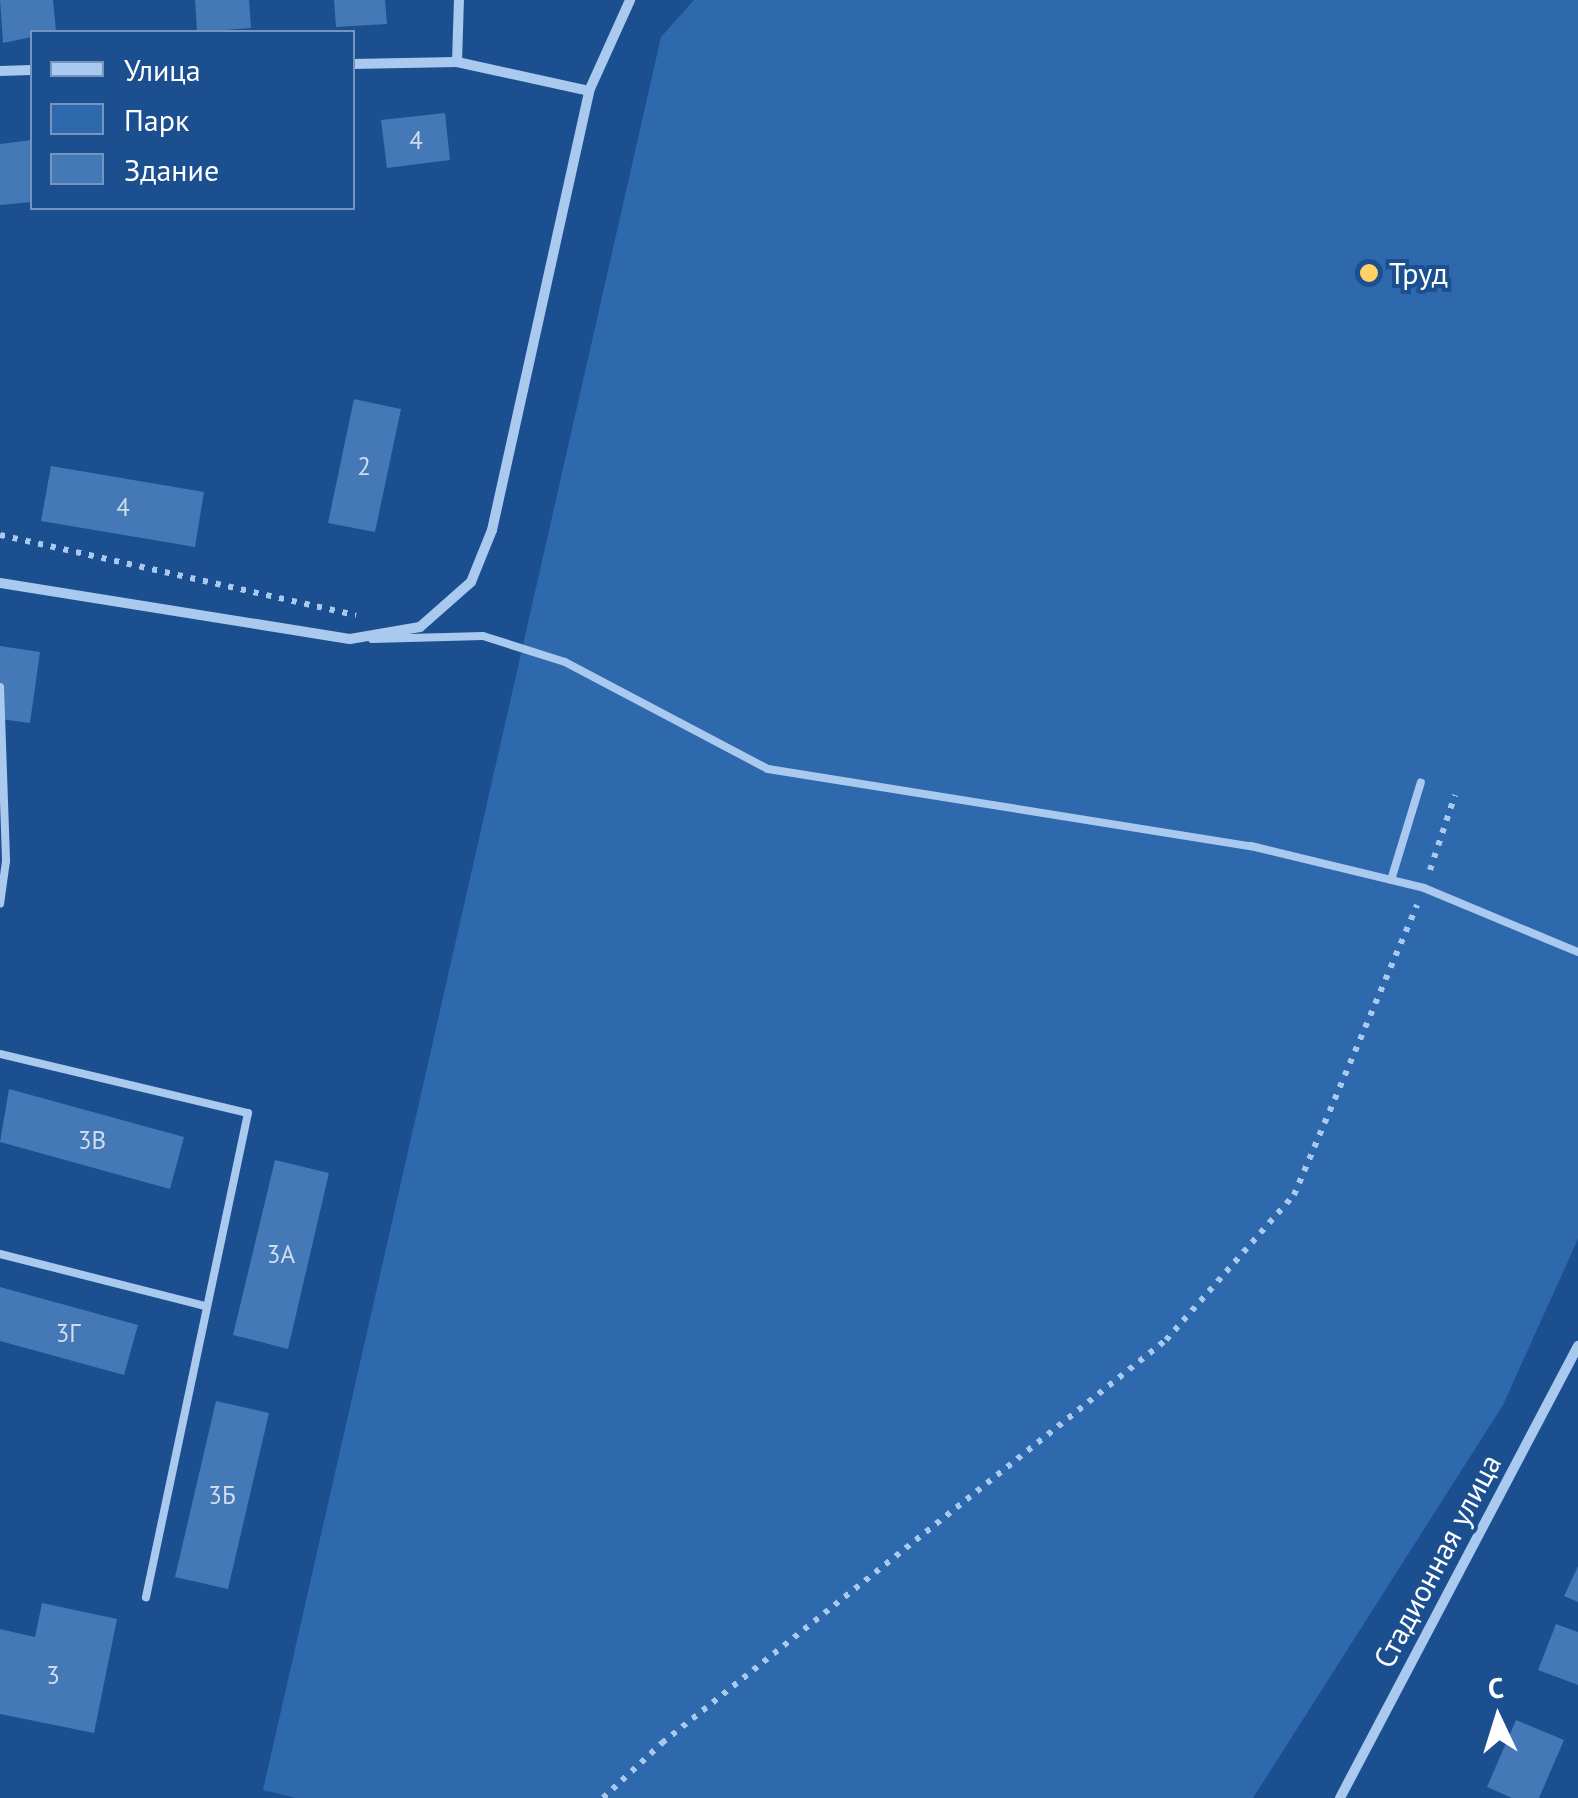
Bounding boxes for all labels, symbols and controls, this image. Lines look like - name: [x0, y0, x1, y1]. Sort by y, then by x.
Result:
- legend: [30, 30, 355, 210]
- text: Улица: [124, 50, 201, 89]
- text: Парк: [124, 100, 189, 139]
- house number: 4: [409, 125, 423, 155]
- text: Здание: [124, 150, 219, 189]
- place label: Труд: [1389, 255, 1448, 291]
- marker: Труд: [1358, 262, 1380, 284]
- house number: 2: [357, 451, 371, 481]
- house number: 4: [116, 492, 130, 522]
- house number: 3В: [78, 1125, 106, 1155]
- house number: 3А: [267, 1239, 295, 1269]
- house number: 3Г: [56, 1318, 80, 1348]
- street label: Стадионная улица: [1366, 1448, 1508, 1674]
- house number: 3Б: [208, 1480, 236, 1510]
- house number: 3: [46, 1660, 60, 1690]
- north arrow: [1448, 1668, 1548, 1768]
- text: С: [1487, 1669, 1505, 1707]

